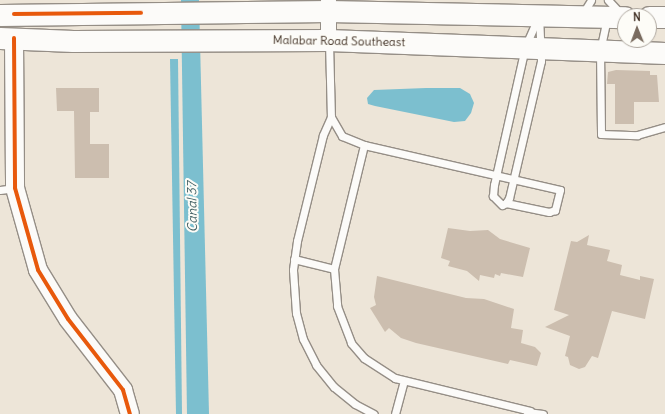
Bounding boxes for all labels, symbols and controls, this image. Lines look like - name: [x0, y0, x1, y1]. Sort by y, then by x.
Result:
- north arrow: [617, 8, 657, 48]
- text: N: [633, 10, 641, 24]
- street label: Malabar Road Southeast: [273, 33, 405, 49]
- water label: Canal 37: [185, 182, 201, 232]

